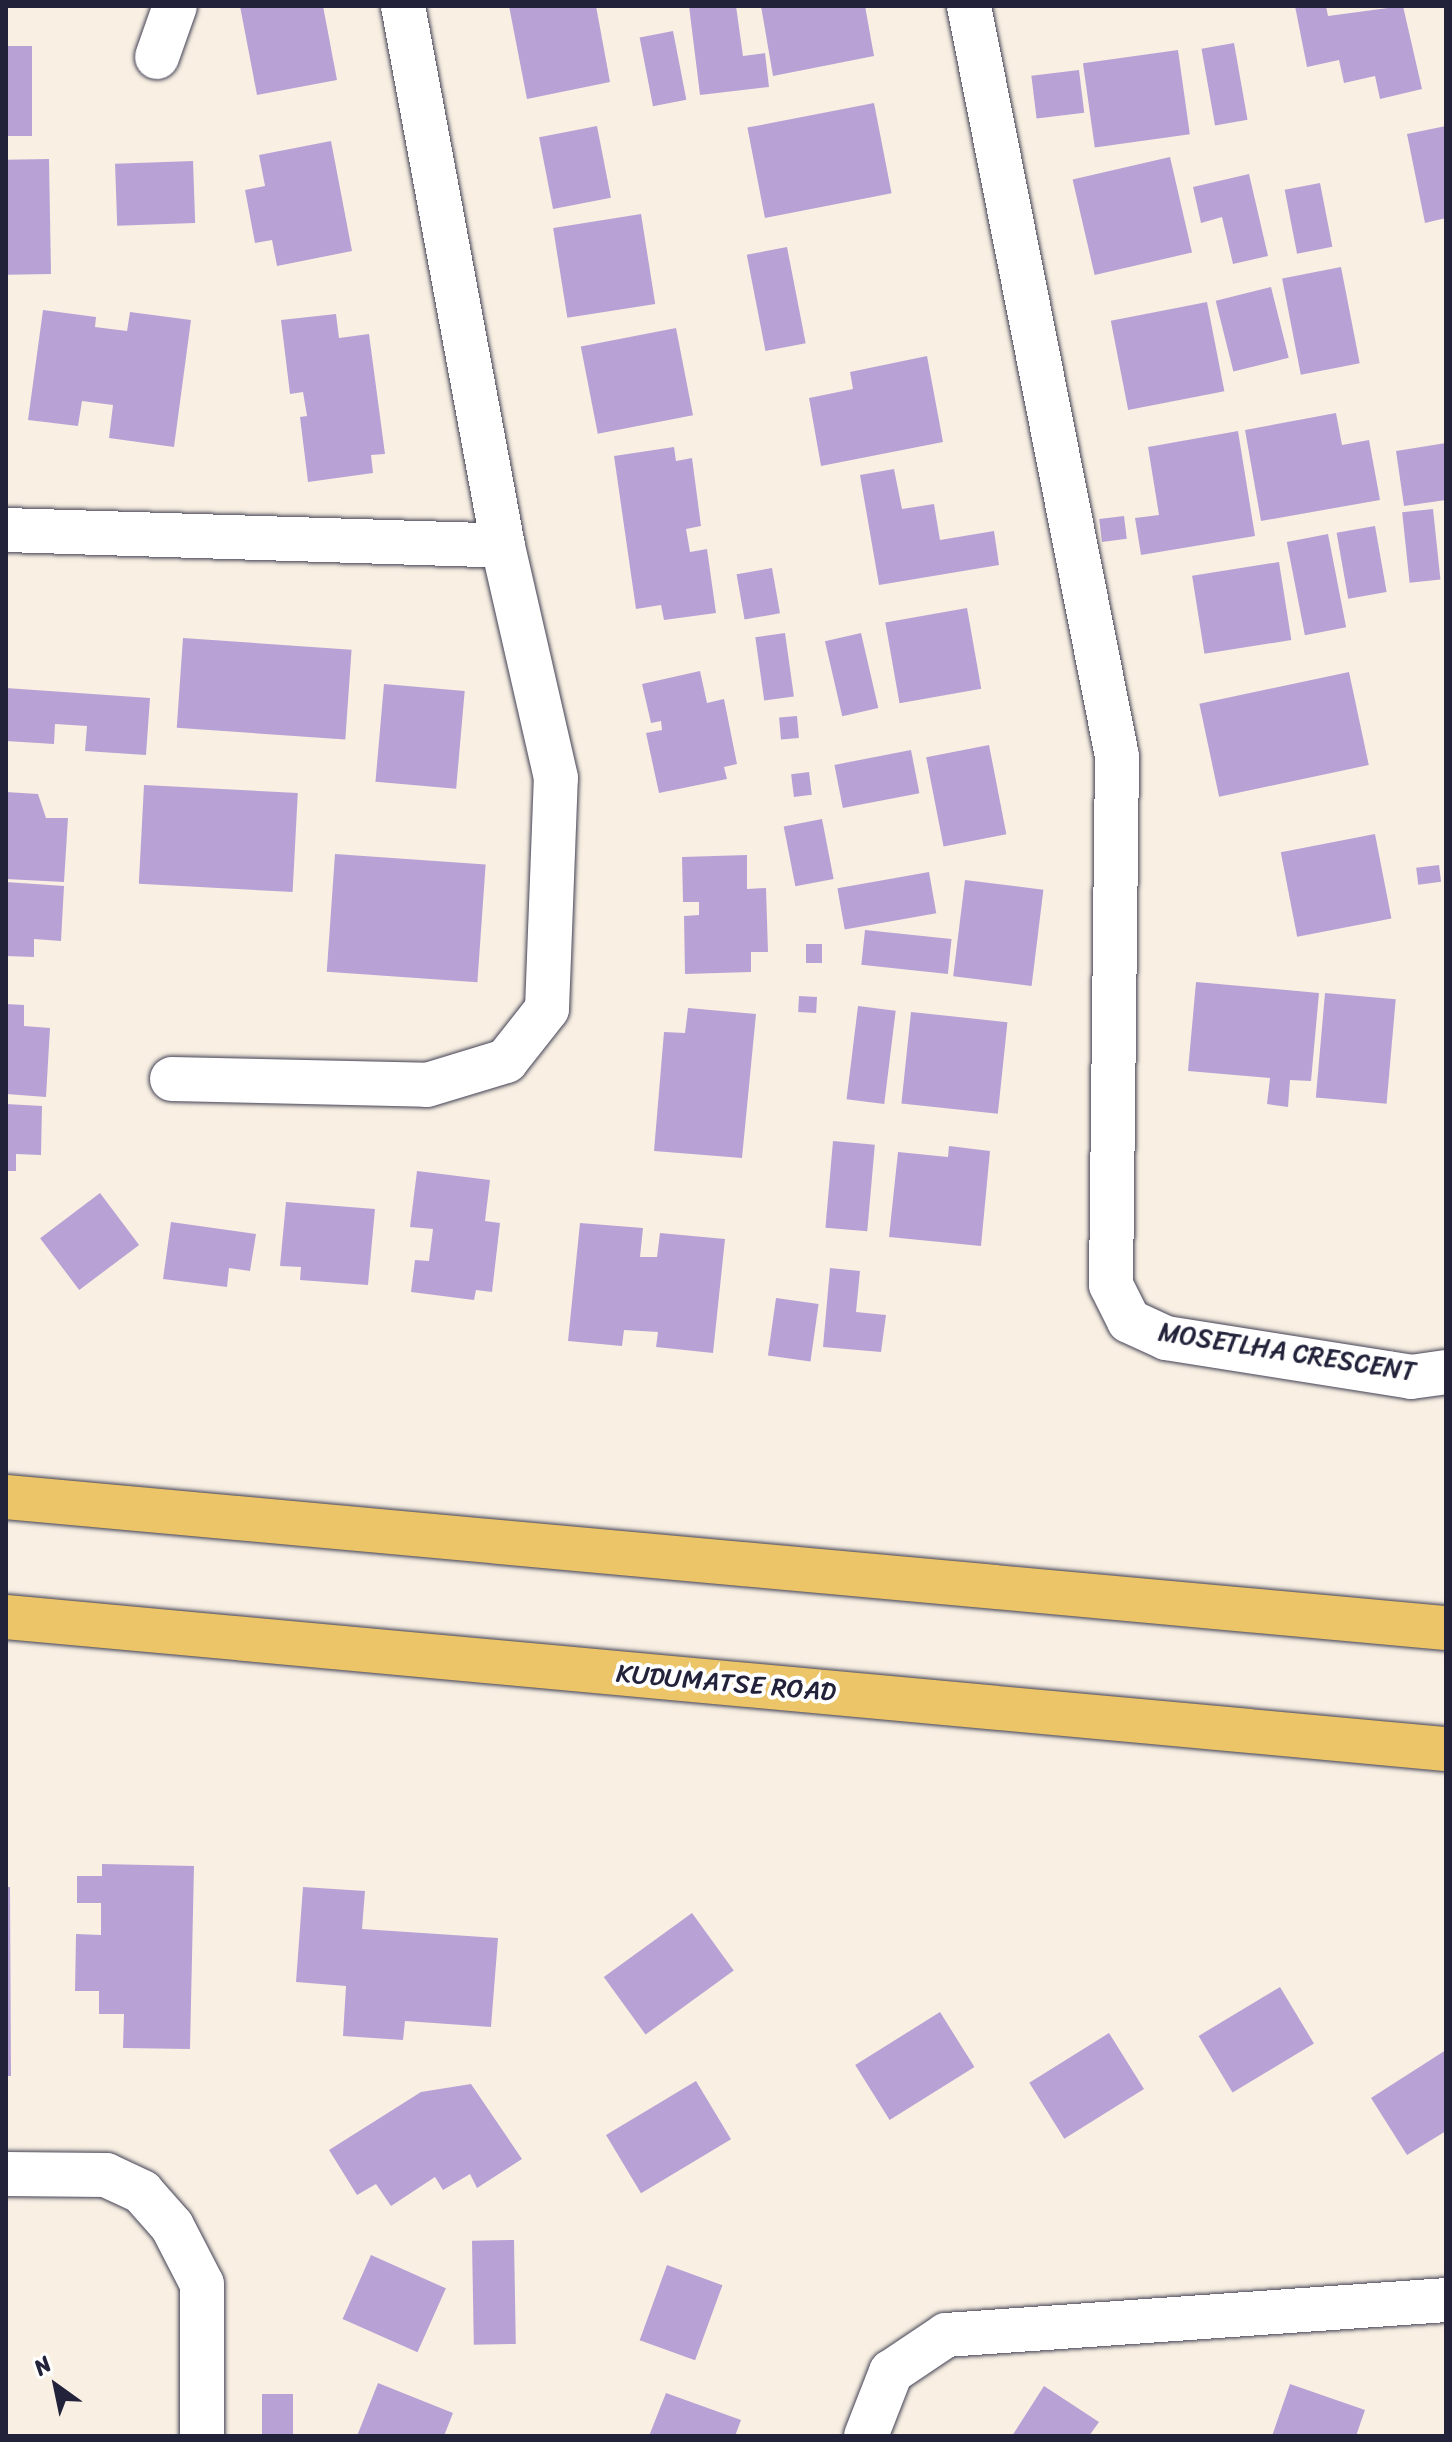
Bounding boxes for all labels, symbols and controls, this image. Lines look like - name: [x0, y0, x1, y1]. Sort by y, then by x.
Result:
- street label: MOSETLHA CRESCENT: [1157, 1316, 1417, 1388]
- street label: KUDUMATSE ROAD: [615, 1658, 837, 1708]
- text: N: [26, 2345, 60, 2386]
- north arrow: [16, 2346, 96, 2426]

